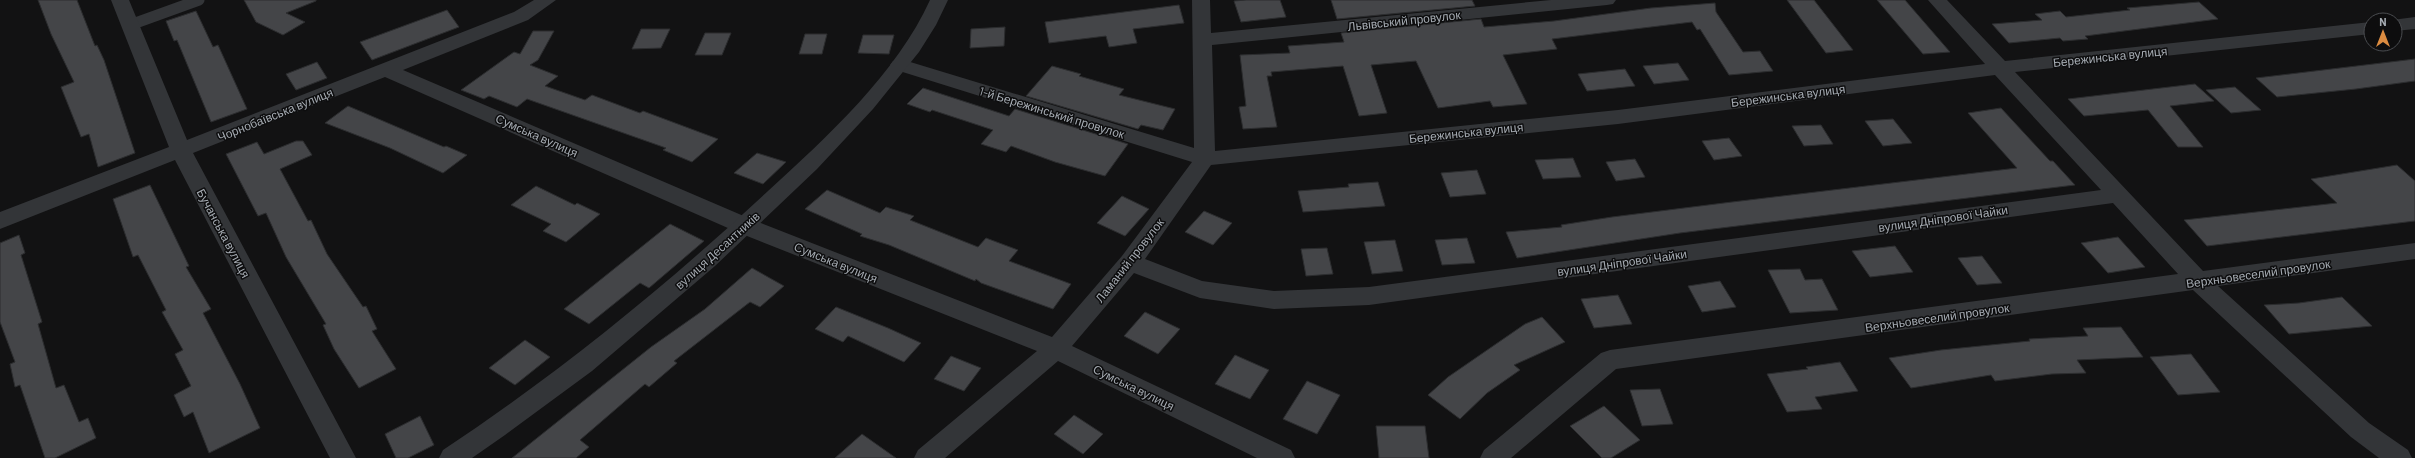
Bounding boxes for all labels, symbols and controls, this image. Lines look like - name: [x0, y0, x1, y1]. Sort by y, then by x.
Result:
- street label: Львівський провулок: [1347, 7, 1462, 34]
- north arrow: [2363, 12, 2403, 52]
- text: N: [2379, 15, 2387, 28]
- street label: Бережинська вулиця: [2052, 43, 2168, 70]
- street label: Бережинська вулиця: [1730, 81, 1846, 110]
- street label: 1-й Бережинський провулок: [977, 83, 1127, 142]
- street label: Чорнобаївська вулиця: [215, 84, 335, 145]
- street label: Сумська вулиця: [493, 111, 580, 160]
- street label: Бережинська вулиця: [1408, 119, 1524, 146]
- street label: Бучанська вулиця: [194, 186, 253, 280]
- street label: вулиця Дніпрової Чайки: [1877, 202, 2009, 235]
- street label: вулиця Десантників: [672, 208, 763, 292]
- street label: Ламаний провулок: [1092, 215, 1167, 305]
- street label: Сумська вулиця: [792, 239, 880, 286]
- street label: вулиця Дніпрової Чайки: [1556, 246, 1688, 279]
- street label: Верхньовеселий провулок: [2185, 256, 2332, 291]
- street label: Верхньовеселий провулок: [1864, 300, 2011, 335]
- street label: Сумська вулиця: [1091, 361, 1177, 414]

